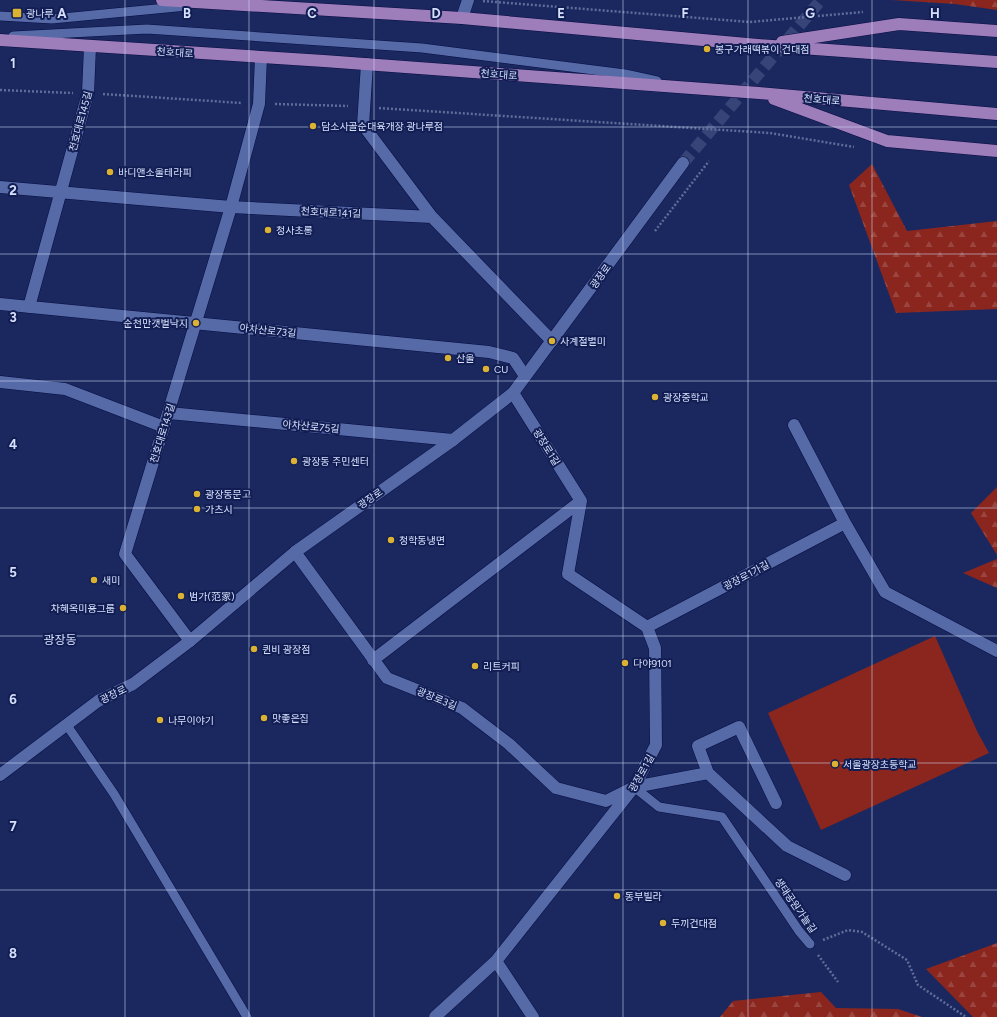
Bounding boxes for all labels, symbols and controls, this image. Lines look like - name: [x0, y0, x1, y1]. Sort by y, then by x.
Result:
- text: A: [57, 6, 67, 21]
- text: B: [183, 6, 191, 21]
- text: C: [307, 6, 317, 21]
- text: D: [431, 6, 441, 21]
- text: E: [557, 6, 565, 21]
- text: F: [681, 6, 689, 21]
- text: G: [805, 6, 815, 21]
- text: H: [930, 6, 940, 21]
- marker: 광나루: [11, 7, 23, 19]
- place label: 광나루: [26, 7, 54, 20]
- place label: 봉구가래떡볶이 건대점: [715, 43, 809, 56]
- marker: 봉구가래떡볶이 건대점: [702, 44, 712, 54]
- street label: 천호대로: [156, 45, 194, 60]
- text: 1: [10, 56, 16, 71]
- street label: 천호대로: [480, 67, 518, 82]
- street label: 천호대로145길: [66, 89, 95, 153]
- street label: 천호대로: [803, 91, 841, 108]
- place label: 담소사골순대육개장 광나루점: [321, 120, 443, 133]
- marker: 담소사골순대육개장 광나루점: [308, 121, 318, 131]
- place label: 바디앤소울테라피: [118, 166, 192, 179]
- marker: 바디앤소울테라피: [105, 167, 115, 177]
- text: 2: [9, 183, 17, 198]
- street label: 천호대로141길: [300, 204, 362, 221]
- place label: 청사초롱: [276, 224, 313, 237]
- marker: 청사초롱: [263, 225, 273, 235]
- street label: 광장로: [587, 261, 614, 291]
- text: 3: [9, 310, 17, 325]
- place label: 순천만갯벌낙지: [124, 317, 188, 330]
- marker: 순천만갯벌낙지: [191, 318, 201, 328]
- street label: 아차산로73길: [239, 321, 297, 340]
- place label: 사계절별미: [560, 335, 606, 348]
- marker: 사계절별미: [547, 336, 557, 346]
- place label: 산울: [456, 352, 474, 365]
- marker: 산울: [443, 353, 453, 363]
- place label: CU: [494, 363, 508, 376]
- marker: CU: [481, 364, 491, 374]
- place label: 광장중학교: [663, 391, 709, 404]
- marker: 광장중학교: [650, 392, 660, 402]
- street label: 천호대로143길: [147, 402, 178, 465]
- street label: 아차산로75길: [282, 418, 340, 435]
- street label: 광장로1길: [530, 426, 563, 468]
- text: 4: [9, 437, 17, 452]
- place label: 광장동 주민센터: [302, 455, 369, 468]
- marker: 광장동 주민센터: [289, 456, 299, 466]
- street label: 광장로: [355, 485, 385, 512]
- place label: 광장동문고: [205, 488, 251, 501]
- marker: 광장동문고: [192, 489, 202, 499]
- place label: 가츠시: [205, 503, 233, 516]
- marker: 가츠시: [192, 504, 202, 514]
- place label: 청학동냉면: [399, 534, 445, 547]
- marker: 청학동냉면: [386, 535, 396, 545]
- street label: 광장로1가길: [721, 558, 771, 593]
- text: 5: [9, 565, 17, 580]
- place label: 새미: [102, 574, 120, 587]
- marker: 새미: [89, 575, 99, 585]
- place label: 범가(范家): [189, 590, 234, 603]
- marker: 범가(范家): [176, 591, 186, 601]
- place label: 차혜옥미용그룹: [51, 602, 115, 615]
- marker: 차혜옥미용그룹: [118, 603, 128, 613]
- district label: 광장동: [43, 633, 77, 647]
- place label: 퀸비 광장점: [262, 643, 310, 656]
- marker: 퀸비 광장점: [249, 644, 259, 654]
- place label: 다야9101: [633, 657, 672, 670]
- marker: 다야9101: [620, 658, 630, 668]
- place label: 리트커피: [483, 660, 520, 673]
- marker: 리트커피: [470, 661, 480, 671]
- street label: 광장로: [98, 683, 128, 706]
- street label: 광장로3길: [415, 685, 459, 712]
- text: 6: [9, 692, 17, 707]
- place label: 맛좋은집: [272, 712, 309, 725]
- marker: 맛좋은집: [259, 713, 269, 723]
- place label: 나무이야기: [168, 714, 214, 727]
- marker: 나무이야기: [155, 715, 165, 725]
- street label: 광장로1길: [626, 752, 657, 794]
- place label: 서울광장초등학교: [843, 758, 917, 771]
- marker: 서울광장초등학교: [830, 759, 840, 769]
- text: 7: [9, 819, 17, 834]
- street label: 생태공원가늘길: [772, 875, 819, 935]
- place label: 동부빌라: [625, 890, 663, 903]
- marker: 동부빌라: [612, 891, 622, 901]
- place label: 두끼건대점: [671, 917, 717, 930]
- marker: 두끼건대점: [658, 918, 668, 928]
- text: 8: [9, 946, 17, 961]

